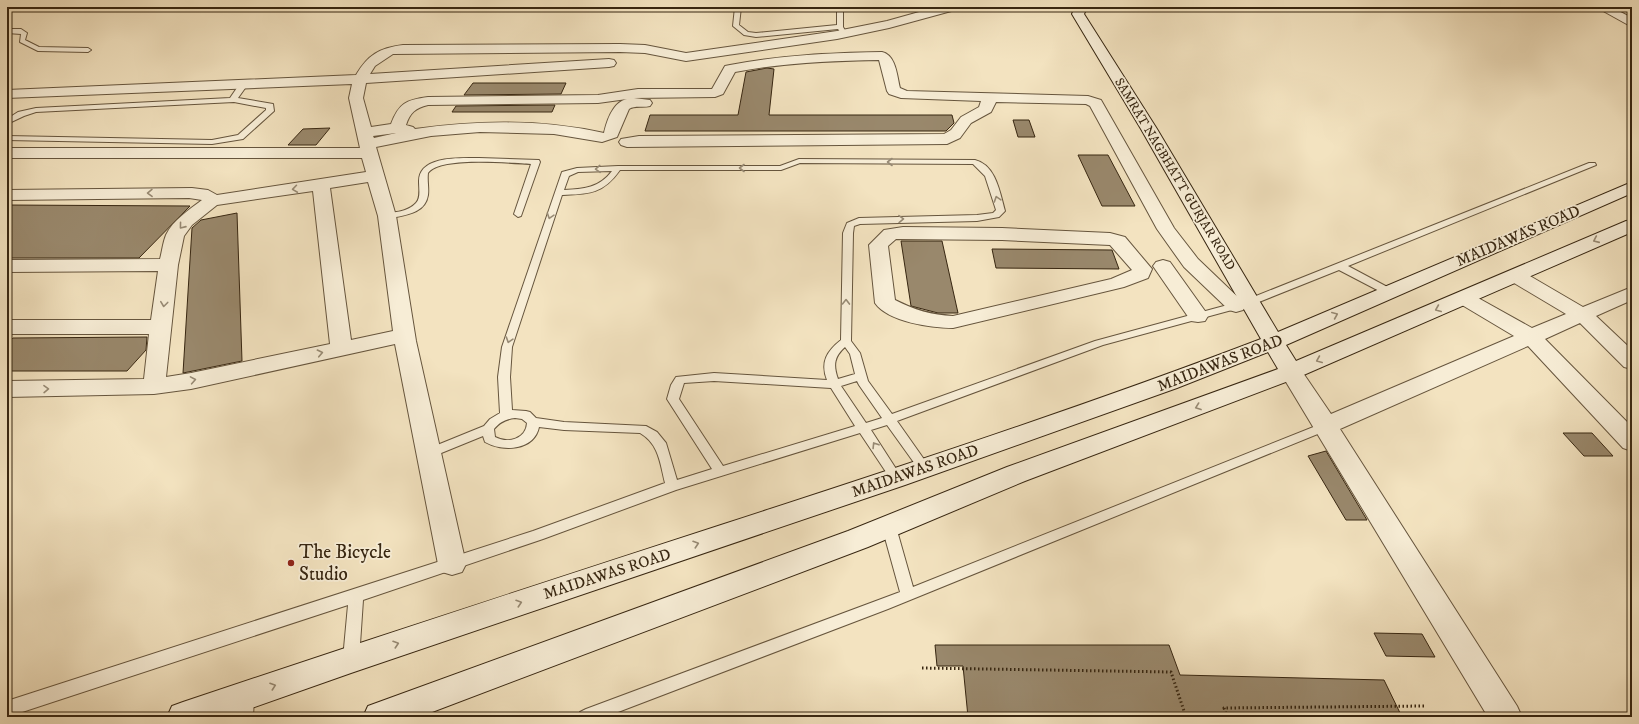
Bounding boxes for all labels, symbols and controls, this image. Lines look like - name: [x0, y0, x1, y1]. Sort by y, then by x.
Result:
- street label: SAMRAT NAGBHATT GURJAR ROAD: [1111, 75, 1239, 273]
- one-way arrow: [887, 158, 893, 166]
- one-way arrow: [739, 164, 745, 172]
- one-way arrow: [595, 165, 601, 174]
- one-way arrow: [292, 184, 298, 193]
- one-way arrow: [147, 189, 153, 197]
- one-way arrow: [993, 195, 1002, 202]
- street label: MAIDAWAS ROAD: [1453, 201, 1583, 271]
- one-way arrow: [547, 212, 555, 219]
- one-way arrow: [898, 215, 904, 223]
- one-way arrow: [180, 221, 187, 228]
- one-way arrow: [1593, 236, 1600, 244]
- one-way arrow: [842, 299, 851, 305]
- one-way arrow: [160, 301, 169, 307]
- one-way arrow: [1435, 304, 1443, 312]
- one-way arrow: [1331, 312, 1339, 320]
- street label: MAIDAWAS ROAD: [1154, 330, 1286, 396]
- one-way arrow: [506, 336, 514, 343]
- one-way arrow: [317, 349, 323, 357]
- one-way arrow: [1316, 356, 1323, 364]
- one-way arrow: [190, 377, 196, 385]
- one-way arrow: [43, 385, 49, 393]
- one-way arrow: [1194, 402, 1201, 410]
- street label: MAIDAWAS ROAD: [849, 440, 981, 502]
- one-way arrow: [872, 442, 880, 449]
- place label: The Bicycle Studio: [299, 541, 391, 586]
- one-way arrow: [692, 541, 699, 549]
- street label: MAIDAWAS ROAD: [541, 544, 673, 604]
- marker: The Bicycle Studio: [286, 558, 296, 568]
- one-way arrow: [515, 599, 522, 608]
- one-way arrow: [392, 640, 399, 649]
- one-way arrow: [269, 683, 276, 691]

